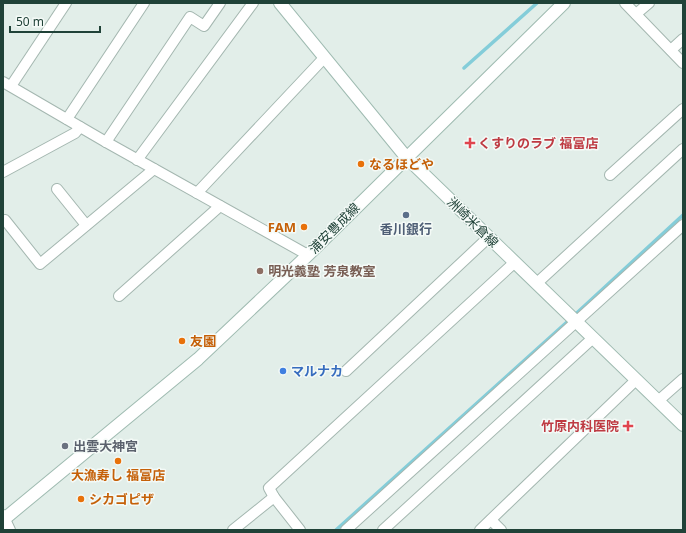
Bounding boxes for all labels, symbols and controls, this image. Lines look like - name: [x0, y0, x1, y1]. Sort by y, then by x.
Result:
- scale bar: [10, 8, 100, 34]
- text: 50 m: [16, 13, 44, 30]
- place label: くすりのラブ 福富店: [478, 134, 598, 152]
- marker: くすりのラブ 福富店: [465, 138, 475, 148]
- place label: なるほどや: [369, 155, 434, 173]
- marker: なるほどや: [356, 159, 366, 169]
- street label: 洲崎米倉線: [443, 193, 503, 251]
- street label: 浦安豊成線: [305, 199, 363, 257]
- marker: 香川銀行: [401, 210, 411, 220]
- place label: FAM: [268, 218, 296, 236]
- place label: 香川銀行: [380, 220, 432, 238]
- marker: FAM: [299, 222, 309, 232]
- place label: 明光義塾 芳泉教室: [268, 262, 375, 280]
- marker: 明光義塾 芳泉教室: [255, 266, 265, 276]
- place label: 友園: [190, 332, 216, 350]
- marker: 友園: [177, 336, 187, 346]
- place label: マルナカ: [291, 362, 343, 380]
- marker: マルナカ: [278, 366, 288, 376]
- place label: 竹原内科医院: [541, 417, 619, 435]
- marker: 竹原内科医院: [622, 420, 634, 432]
- place label: 出雲大神宮: [73, 437, 138, 455]
- marker: 出雲大神宮: [60, 441, 70, 451]
- marker: 大漁寿し 福富店: [113, 456, 123, 466]
- place label: 大漁寿し 福富店: [71, 466, 165, 484]
- place label: シカゴピザ: [89, 490, 154, 508]
- marker: シカゴピザ: [76, 494, 86, 504]

